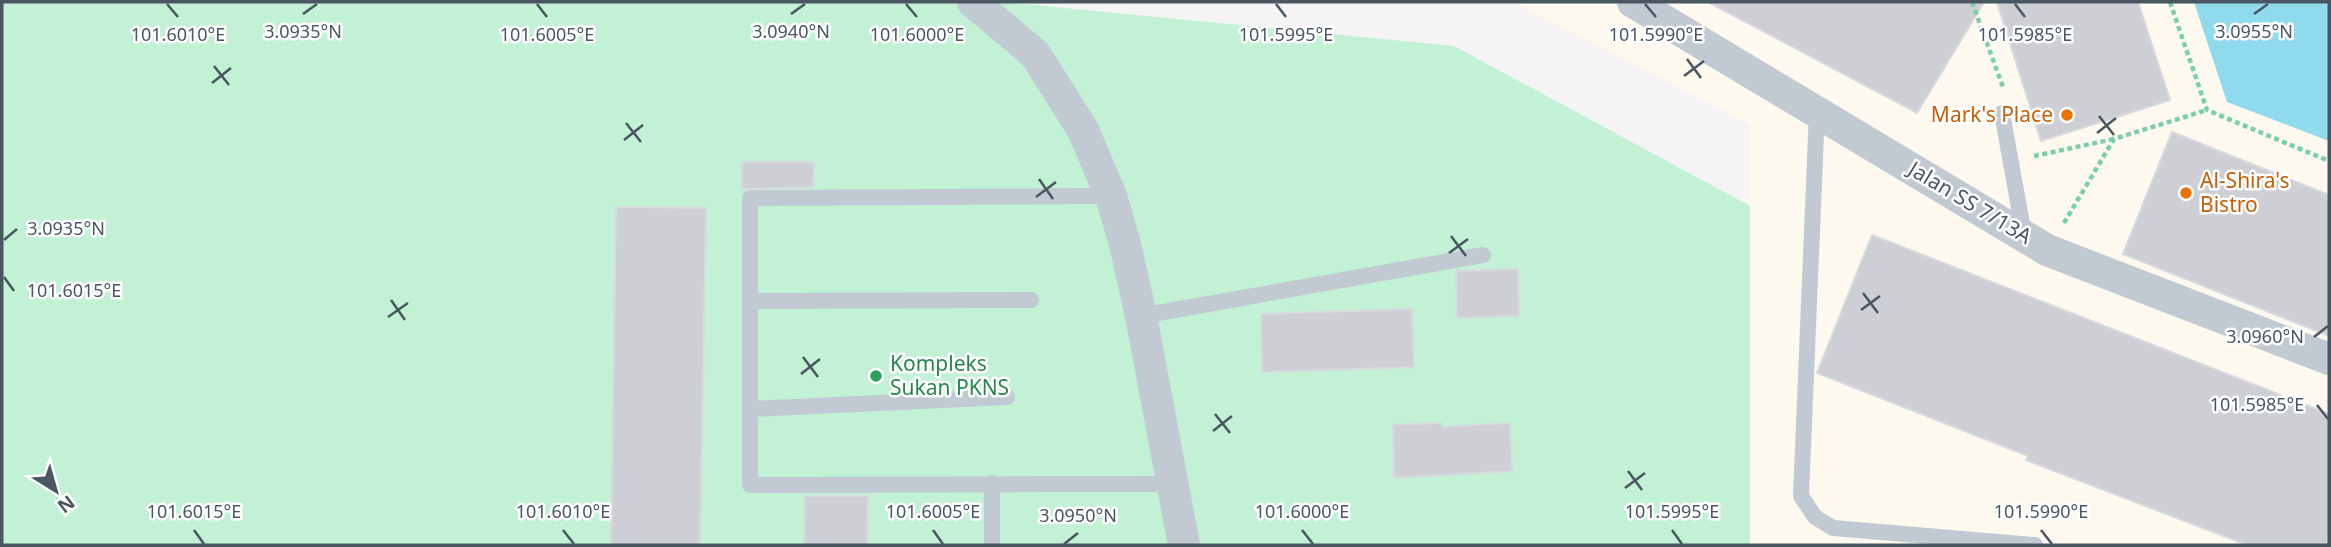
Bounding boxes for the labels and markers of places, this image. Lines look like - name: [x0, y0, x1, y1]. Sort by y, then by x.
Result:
- place label: Mark's Place: [1931, 100, 2053, 128]
- marker: Mark's Place: [2059, 107, 2075, 123]
- place label: Al-Shira's Bistro: [2200, 166, 2290, 218]
- marker: Al-Shira's Bistro: [2178, 185, 2194, 201]
- place label: Kompleks Sukan PKNS: [890, 349, 1009, 401]
- marker: Kompleks Sukan PKNS: [868, 368, 884, 384]

